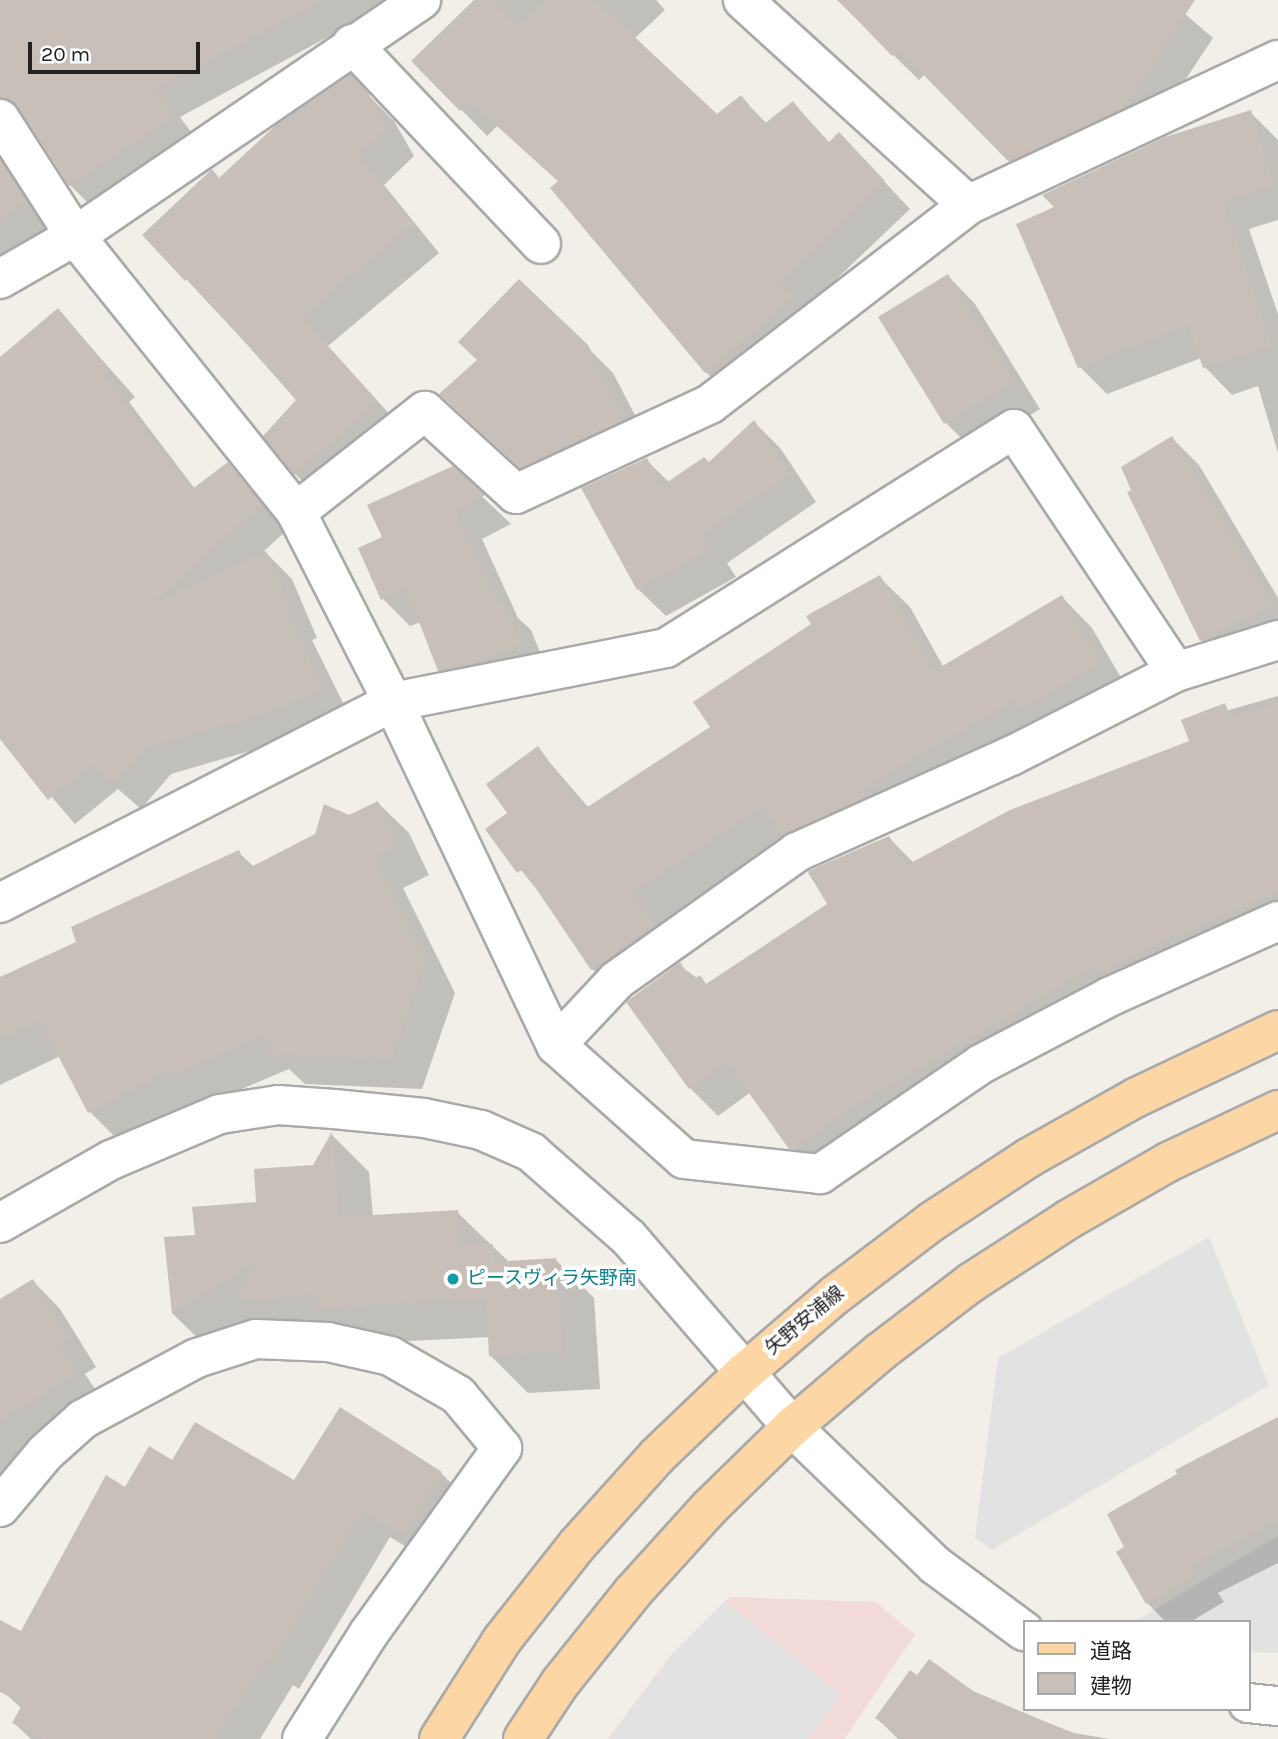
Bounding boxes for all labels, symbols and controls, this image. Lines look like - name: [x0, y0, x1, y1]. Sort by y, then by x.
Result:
- scale bar: [32, 28, 203, 72]
- text: 20 m: [41, 42, 90, 66]
- place label: ピースヴィラ矢野南: [467, 1268, 638, 1290]
- marker: ピースヴィラ矢野南: [445, 1271, 461, 1287]
- street label: 矢野安浦線: [761, 1282, 849, 1360]
- legend: [1023, 1620, 1250, 1711]
- text: 道路: [1090, 1639, 1132, 1663]
- text: 建物: [1090, 1674, 1132, 1698]

